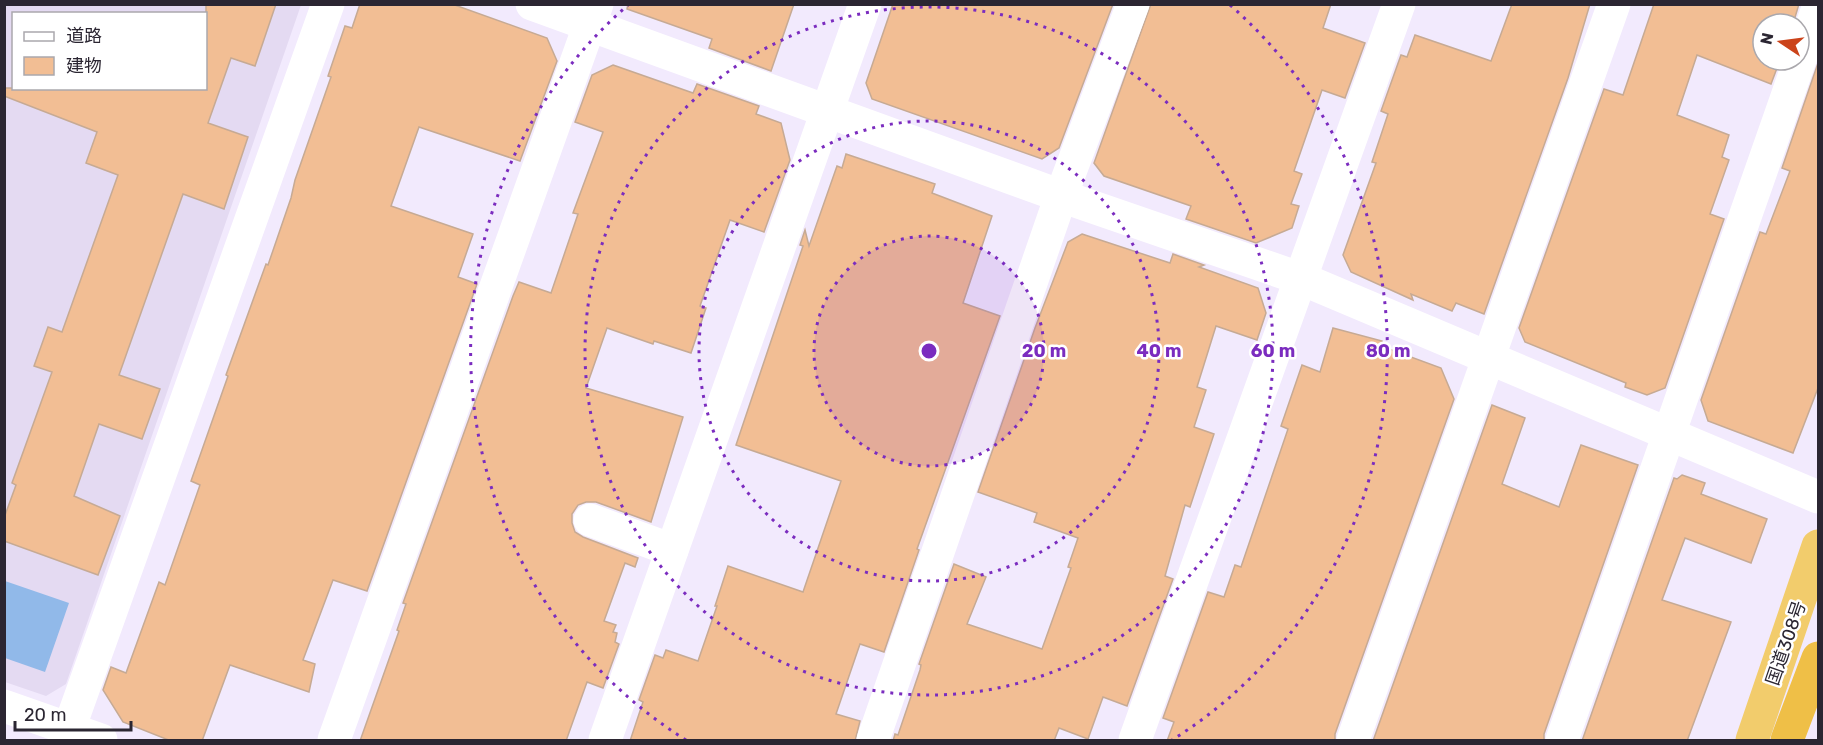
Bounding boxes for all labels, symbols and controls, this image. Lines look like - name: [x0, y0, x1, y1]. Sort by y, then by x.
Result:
- legend: [12, 12, 207, 90]
- north arrow: [1751, 12, 1811, 72]
- text: 道路: [66, 25, 102, 47]
- text: N: [1756, 31, 1777, 46]
- text: 建物: [66, 55, 102, 77]
- text: 20 m: [1022, 340, 1066, 362]
- text: 40 m: [1137, 340, 1181, 362]
- text: 60 m: [1251, 340, 1295, 362]
- text: 80 m: [1366, 340, 1410, 362]
- centre of rings: [919, 341, 939, 361]
- street label: 国道308号: [1761, 598, 1811, 688]
- scale bar: [15, 694, 130, 732]
- text: 20 m: [24, 704, 66, 726]

